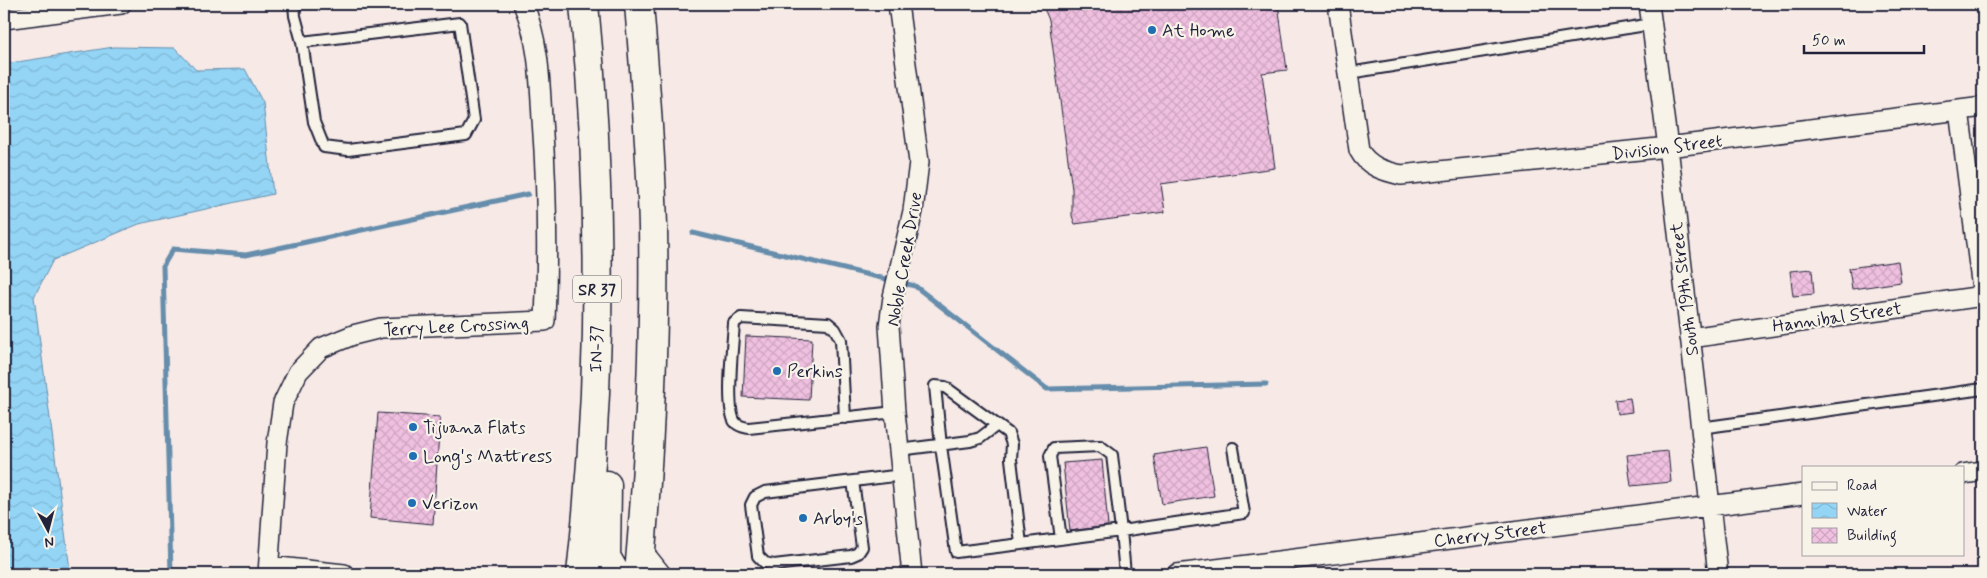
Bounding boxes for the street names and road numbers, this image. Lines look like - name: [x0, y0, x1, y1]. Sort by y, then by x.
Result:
- street label: Division Street: [1611, 129, 1724, 167]
- street label: Noble Creek Drive: [881, 190, 929, 328]
- street label: South 19th Street: [1665, 220, 1705, 357]
- road number: SR 37: [573, 276, 621, 302]
- street label: Hannibal Street: [1771, 297, 1903, 339]
- street label: Terry Lee Crossing: [383, 311, 529, 343]
- street label: IN-37: [585, 325, 609, 373]
- street label: Cherry Street: [1432, 516, 1548, 554]

